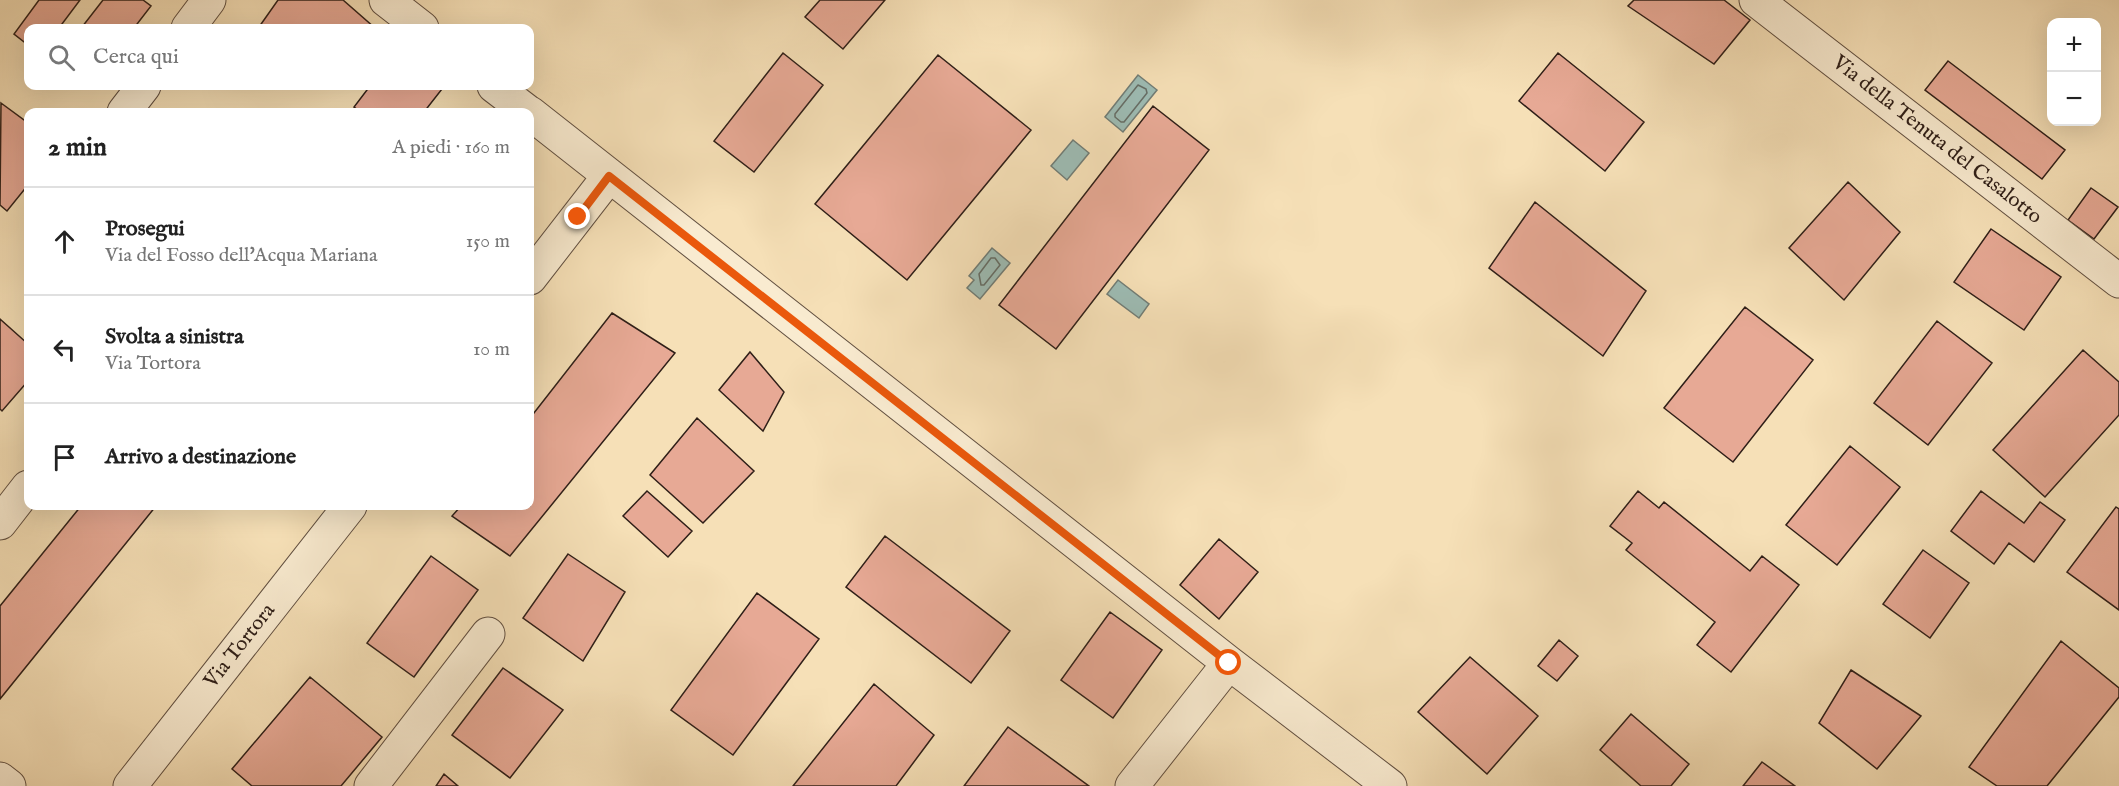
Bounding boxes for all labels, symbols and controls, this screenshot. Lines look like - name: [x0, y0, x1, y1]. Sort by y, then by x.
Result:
- map controls: [2047, 18, 2101, 126]
- button: +: [2047, 18, 2101, 72]
- search box: [24, 24, 534, 90]
- icon: search: [45, 41, 78, 74]
- text: Cerca qui: [93, 43, 179, 71]
- street label: Via della Tenuta del Casalotto: [1826, 49, 2047, 230]
- button: −: [2047, 72, 2101, 126]
- text: 2 min: [48, 131, 107, 164]
- text: A piedi · 160 m: [392, 135, 510, 160]
- route end: [564, 203, 590, 229]
- text: Prosegui: [105, 215, 185, 243]
- icon: ahead: [48, 225, 81, 258]
- text: 150 m: [466, 229, 510, 254]
- text: Via del Fosso dell'Acqua Mariana: [105, 243, 378, 268]
- text: Svolta a sinistra: [105, 323, 244, 351]
- icon: left: [48, 333, 81, 366]
- text: 10 m: [473, 337, 510, 362]
- text: Via Tortora: [105, 351, 201, 376]
- icon: arrive: [48, 441, 81, 474]
- text: Arrivo a destinazione: [105, 443, 296, 471]
- street label: Via Tortora: [198, 597, 282, 695]
- route start: [1215, 649, 1241, 675]

